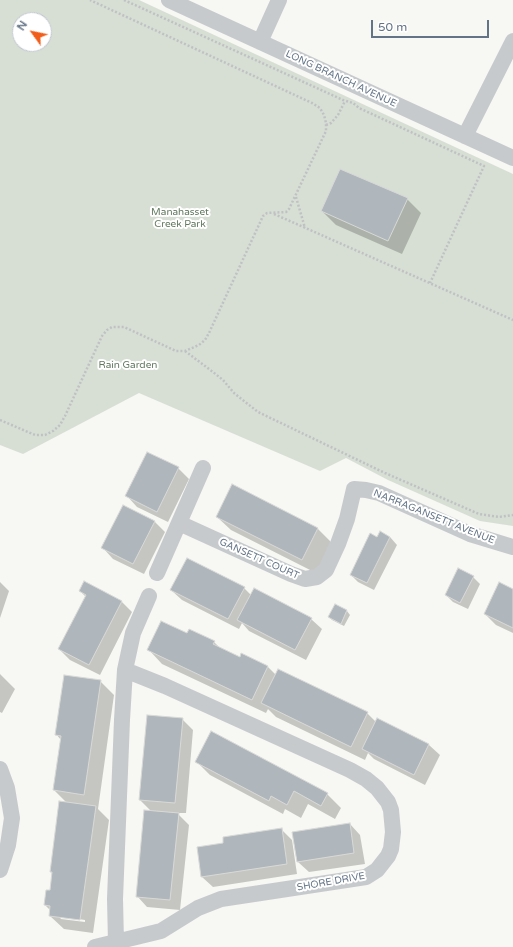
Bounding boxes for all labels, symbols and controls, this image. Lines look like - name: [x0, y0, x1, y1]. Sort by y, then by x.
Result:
- north arrow: [12, 12, 52, 52]
- scale bar: [373, 12, 491, 38]
- text: N: [14, 18, 30, 33]
- text: 50 m: [378, 20, 407, 34]
- street label: LONG BRANCH AVENUE: [284, 48, 398, 110]
- park label: Manahasset Creek Park: [151, 206, 209, 230]
- park label: Rain Garden: [99, 359, 157, 371]
- street label: NARRAGANSETT AVENUE: [372, 487, 496, 547]
- street label: GANSETT COURT: [217, 536, 301, 582]
- street label: SHORE DRIVE: [296, 870, 366, 894]

